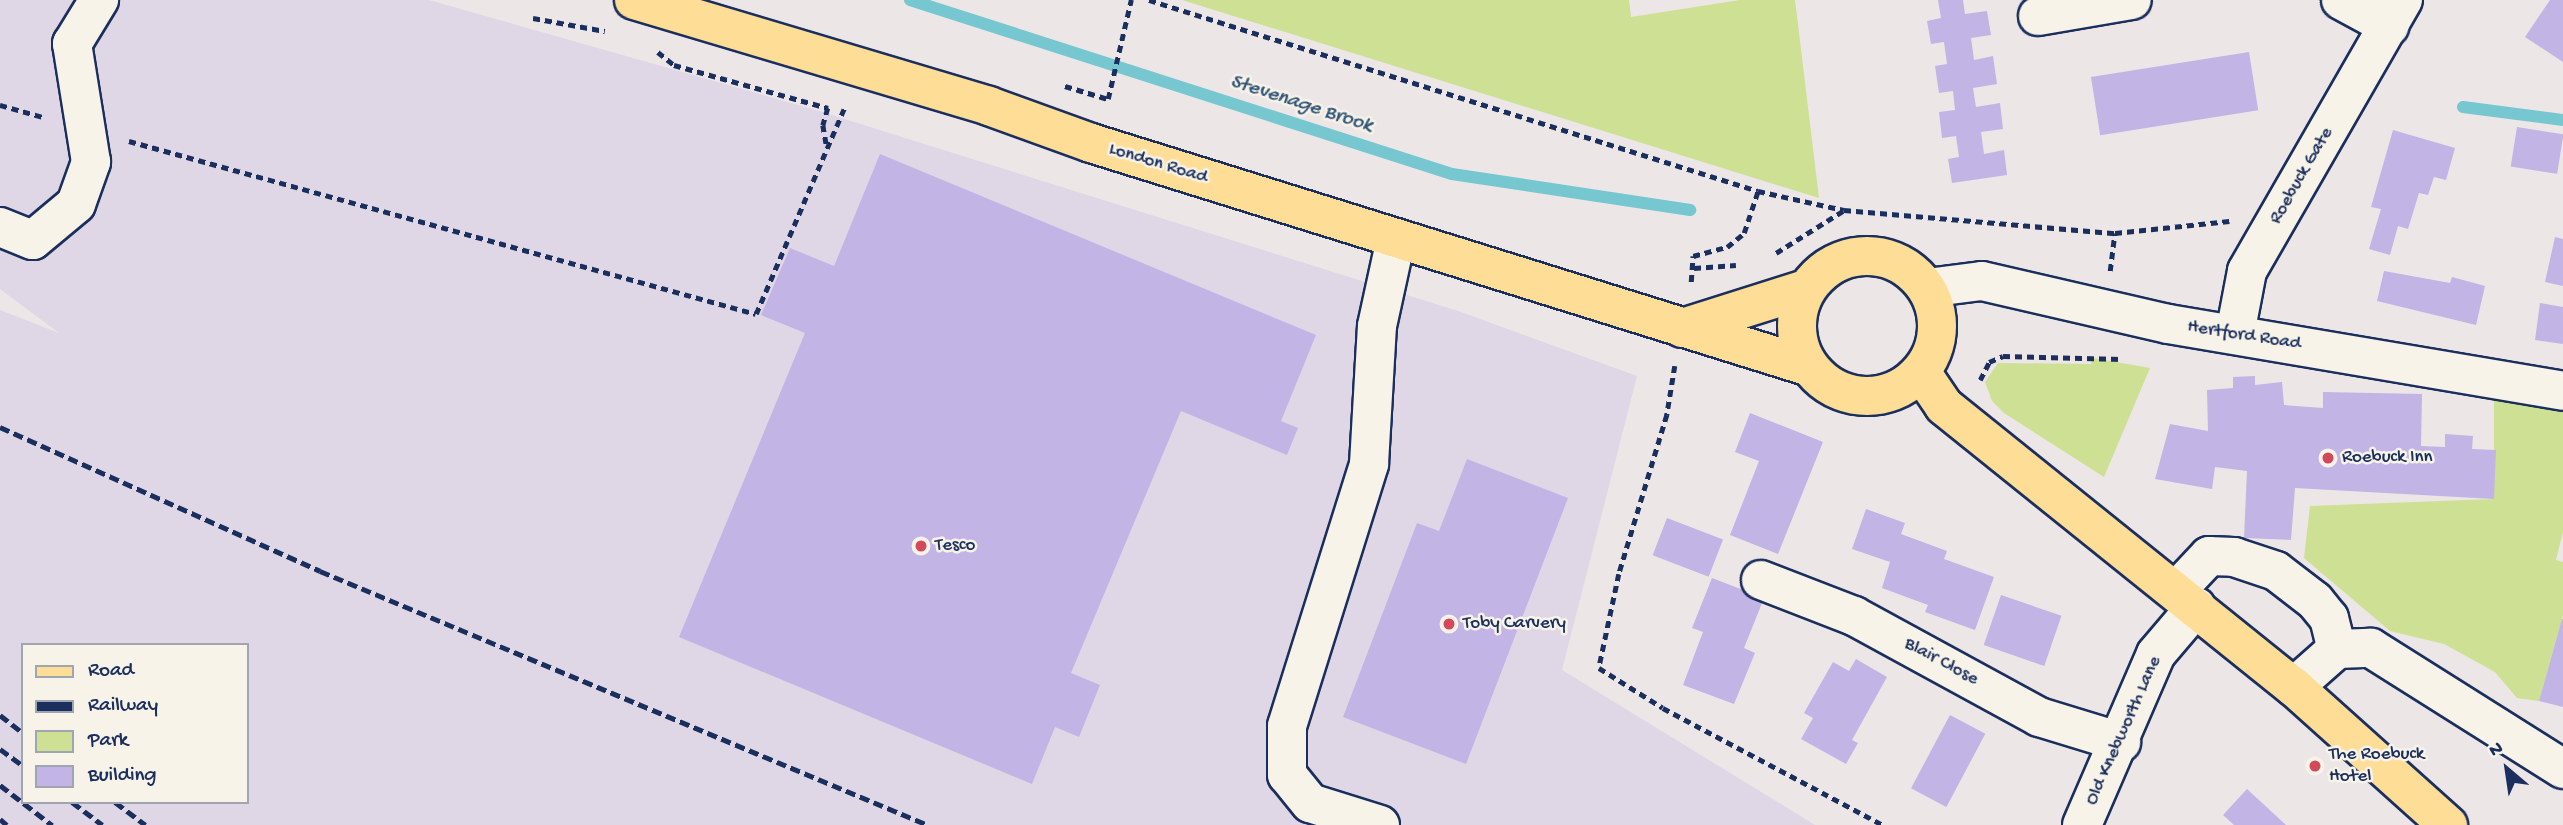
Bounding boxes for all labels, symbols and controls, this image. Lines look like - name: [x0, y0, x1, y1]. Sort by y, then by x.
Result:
- water label: Stevenage Brook: [1227, 70, 1375, 140]
- street label: Roebuck Gate: [2265, 123, 2339, 229]
- street label: London Road: [1106, 138, 1210, 190]
- street label: Hertford Road: [2186, 316, 2302, 356]
- place label: Roebuck Inn: [2342, 447, 2433, 469]
- marker: Roebuck Inn: [2320, 450, 2336, 466]
- place label: Tesco: [935, 535, 975, 557]
- marker: Tesco: [913, 538, 929, 554]
- place label: Toby Carvery: [1463, 613, 1566, 635]
- marker: Toby Carvery: [1441, 616, 1457, 632]
- street label: Blair Close: [1900, 633, 1982, 691]
- legend: [21, 643, 248, 804]
- street label: Old Knebworth Lane: [2081, 653, 2167, 809]
- text: Road: [88, 659, 134, 684]
- text: Railway: [88, 694, 158, 719]
- text: Park: [88, 729, 128, 754]
- north arrow: [2472, 734, 2542, 804]
- text: N: [2486, 737, 2508, 763]
- place label: The Roebuck Hotel: [2329, 744, 2424, 788]
- marker: The Roebuck Hotel: [2307, 758, 2323, 774]
- text: Building: [88, 764, 157, 789]

